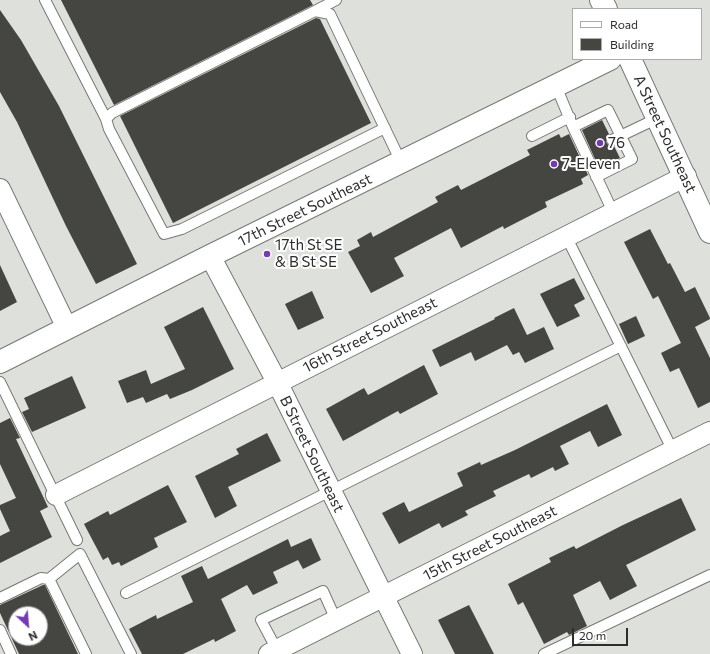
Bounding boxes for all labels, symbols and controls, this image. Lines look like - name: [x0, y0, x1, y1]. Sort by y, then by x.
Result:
- legend: [572, 8, 702, 60]
- text: Road: [610, 17, 638, 31]
- text: Building: [610, 37, 654, 51]
- street label: A Street Southeast: [630, 72, 700, 196]
- place label: 76: [608, 134, 625, 152]
- marker: 76: [595, 138, 605, 148]
- place label: 7-Eleven: [562, 155, 621, 173]
- marker: 7-Eleven: [549, 159, 559, 169]
- street label: 17th Street Southeast: [235, 170, 375, 250]
- place label: 17th St SE & B St SE: [275, 236, 342, 271]
- marker: 17th St SE & B St SE: [262, 249, 272, 259]
- street label: 16th Street Southeast: [300, 293, 440, 377]
- street label: B Street Southeast: [276, 393, 348, 515]
- street label: 15th Street Southeast: [420, 502, 560, 584]
- north arrow: [8, 606, 48, 646]
- scale bar: [574, 620, 630, 646]
- text: 20 m: [579, 628, 606, 642]
- text: N: [26, 629, 40, 644]

